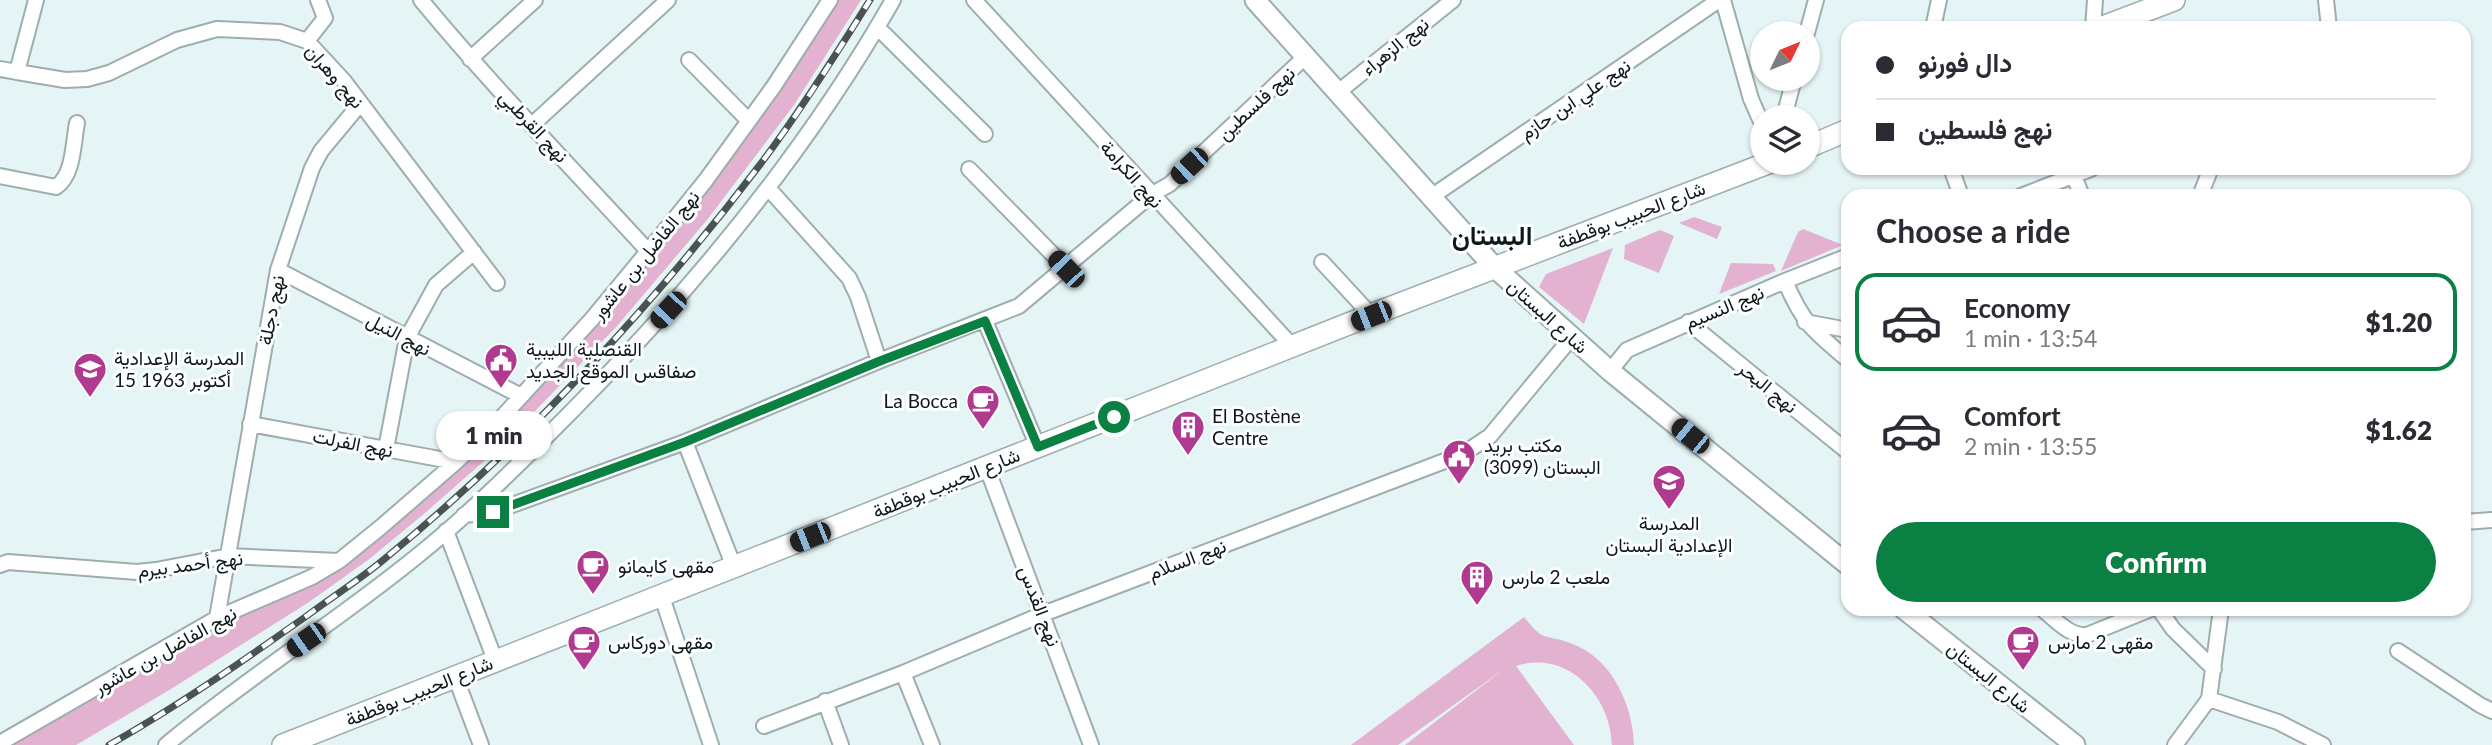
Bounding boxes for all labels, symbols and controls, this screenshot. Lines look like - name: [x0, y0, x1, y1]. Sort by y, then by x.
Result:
- street label: نهج الزهراء: [1356, 12, 1435, 82]
- north arrow: [1750, 21, 1820, 91]
- map controls: [1750, 21, 1820, 175]
- street label: نهج وهران: [299, 39, 370, 115]
- text: دال فورنو: [1918, 46, 2012, 78]
- street label: نهج علي ابن حازم: [1515, 53, 1637, 148]
- street label: نهج فلسطين: [1212, 61, 1301, 147]
- street label: نهج القرطبي: [491, 85, 574, 170]
- button: layers: [1750, 105, 1820, 175]
- text: نهج فلسطين: [1918, 113, 2052, 145]
- street label: نهج الكرامة: [1094, 135, 1169, 214]
- car: [1167, 144, 1212, 188]
- street label: شارع الحبيب بوقطفة: [1554, 176, 1709, 255]
- street label: نهج الفاضل بن عاشور: [585, 185, 706, 327]
- text: Choose a ride: [1876, 211, 2070, 250]
- district label: البستان: [1452, 219, 1532, 251]
- car: [1044, 247, 1089, 291]
- street label: نهج دجلة: [252, 273, 291, 347]
- street label: شارع البستان: [1502, 273, 1593, 359]
- street label: نهج النسيم: [1681, 280, 1768, 336]
- car: [646, 287, 691, 333]
- icon: car: [1880, 291, 1943, 354]
- text: Economy: [1964, 292, 2070, 324]
- car: [1348, 298, 1395, 334]
- text: $1.20: [2365, 306, 2432, 338]
- street label: نهج النيل: [362, 307, 435, 363]
- text: 1 min · 13:54: [1964, 324, 2097, 352]
- place label: القنصلية الليبية صفاقس الموقع الجديد: [526, 337, 697, 385]
- public building icon: القنصلية الليبية صفاقس الموقع الجديد: [482, 341, 520, 390]
- place label: المدرسة الإعدادية 15 أكتوبر 1963: [114, 346, 244, 392]
- school or university icon: المدرسة الإعدادية 15 أكتوبر 1963: [71, 350, 109, 399]
- street label: نهج البحر: [1731, 355, 1803, 420]
- cafe icon: La Bocca: [964, 382, 1002, 431]
- place label: La Bocca: [884, 389, 958, 412]
- icon: car: [1880, 399, 1943, 462]
- text: Comfort: [1964, 400, 2061, 432]
- route start: [1098, 401, 1130, 433]
- place label: El Bostène Centre: [1212, 404, 1301, 449]
- building icon: El Bostène Centre: [1169, 408, 1207, 457]
- callout: 1 min: [435, 410, 551, 460]
- text: $1.62: [2365, 414, 2432, 446]
- car: [1668, 415, 1713, 457]
- text: 1 min: [465, 421, 523, 449]
- street label: نهج الفرلت: [310, 423, 395, 465]
- text: 2 min · 13:55: [1964, 432, 2097, 460]
- place label: مكتب بريد البستان (3099): [1484, 433, 1601, 479]
- public building icon: مكتب بريد البستان (3099): [1440, 437, 1478, 486]
- street label: شارع الحبيب بوقطفة: [869, 443, 1024, 524]
- school or university icon: المدرسة الإعدادية البستان: [1650, 462, 1688, 511]
- route end: [477, 496, 509, 528]
- place label: المدرسة الإعدادية البستان: [1606, 511, 1732, 558]
- car: [787, 519, 834, 555]
- button: Confirm: [1876, 522, 2436, 602]
- street label: نهج السلام: [1145, 533, 1230, 587]
- street label: نهج أحمد بيرم: [136, 546, 244, 584]
- cafe icon: مقهى كايمانو: [574, 547, 612, 596]
- place label: مقهى كايمانو: [618, 554, 714, 578]
- building icon: ملعب 2 مارس: [1458, 558, 1496, 607]
- street label: نهج القدس: [1012, 562, 1066, 651]
- place label: ملعب 2 مارس: [1502, 565, 1610, 589]
- street label: نهج الفاضل بن عاشور: [89, 601, 242, 701]
- car: [283, 619, 330, 661]
- cafe icon: مقهى دوركاس: [565, 623, 603, 672]
- cafe icon: مقهى 2 مارس: [2004, 623, 2042, 672]
- place label: مقهى دوركاس: [608, 630, 713, 654]
- place label: مقهى 2 مارس: [2048, 630, 2153, 654]
- street label: شارع البستان: [1942, 636, 2036, 719]
- street label: شارع الحبيب بوقطفة: [342, 651, 497, 732]

